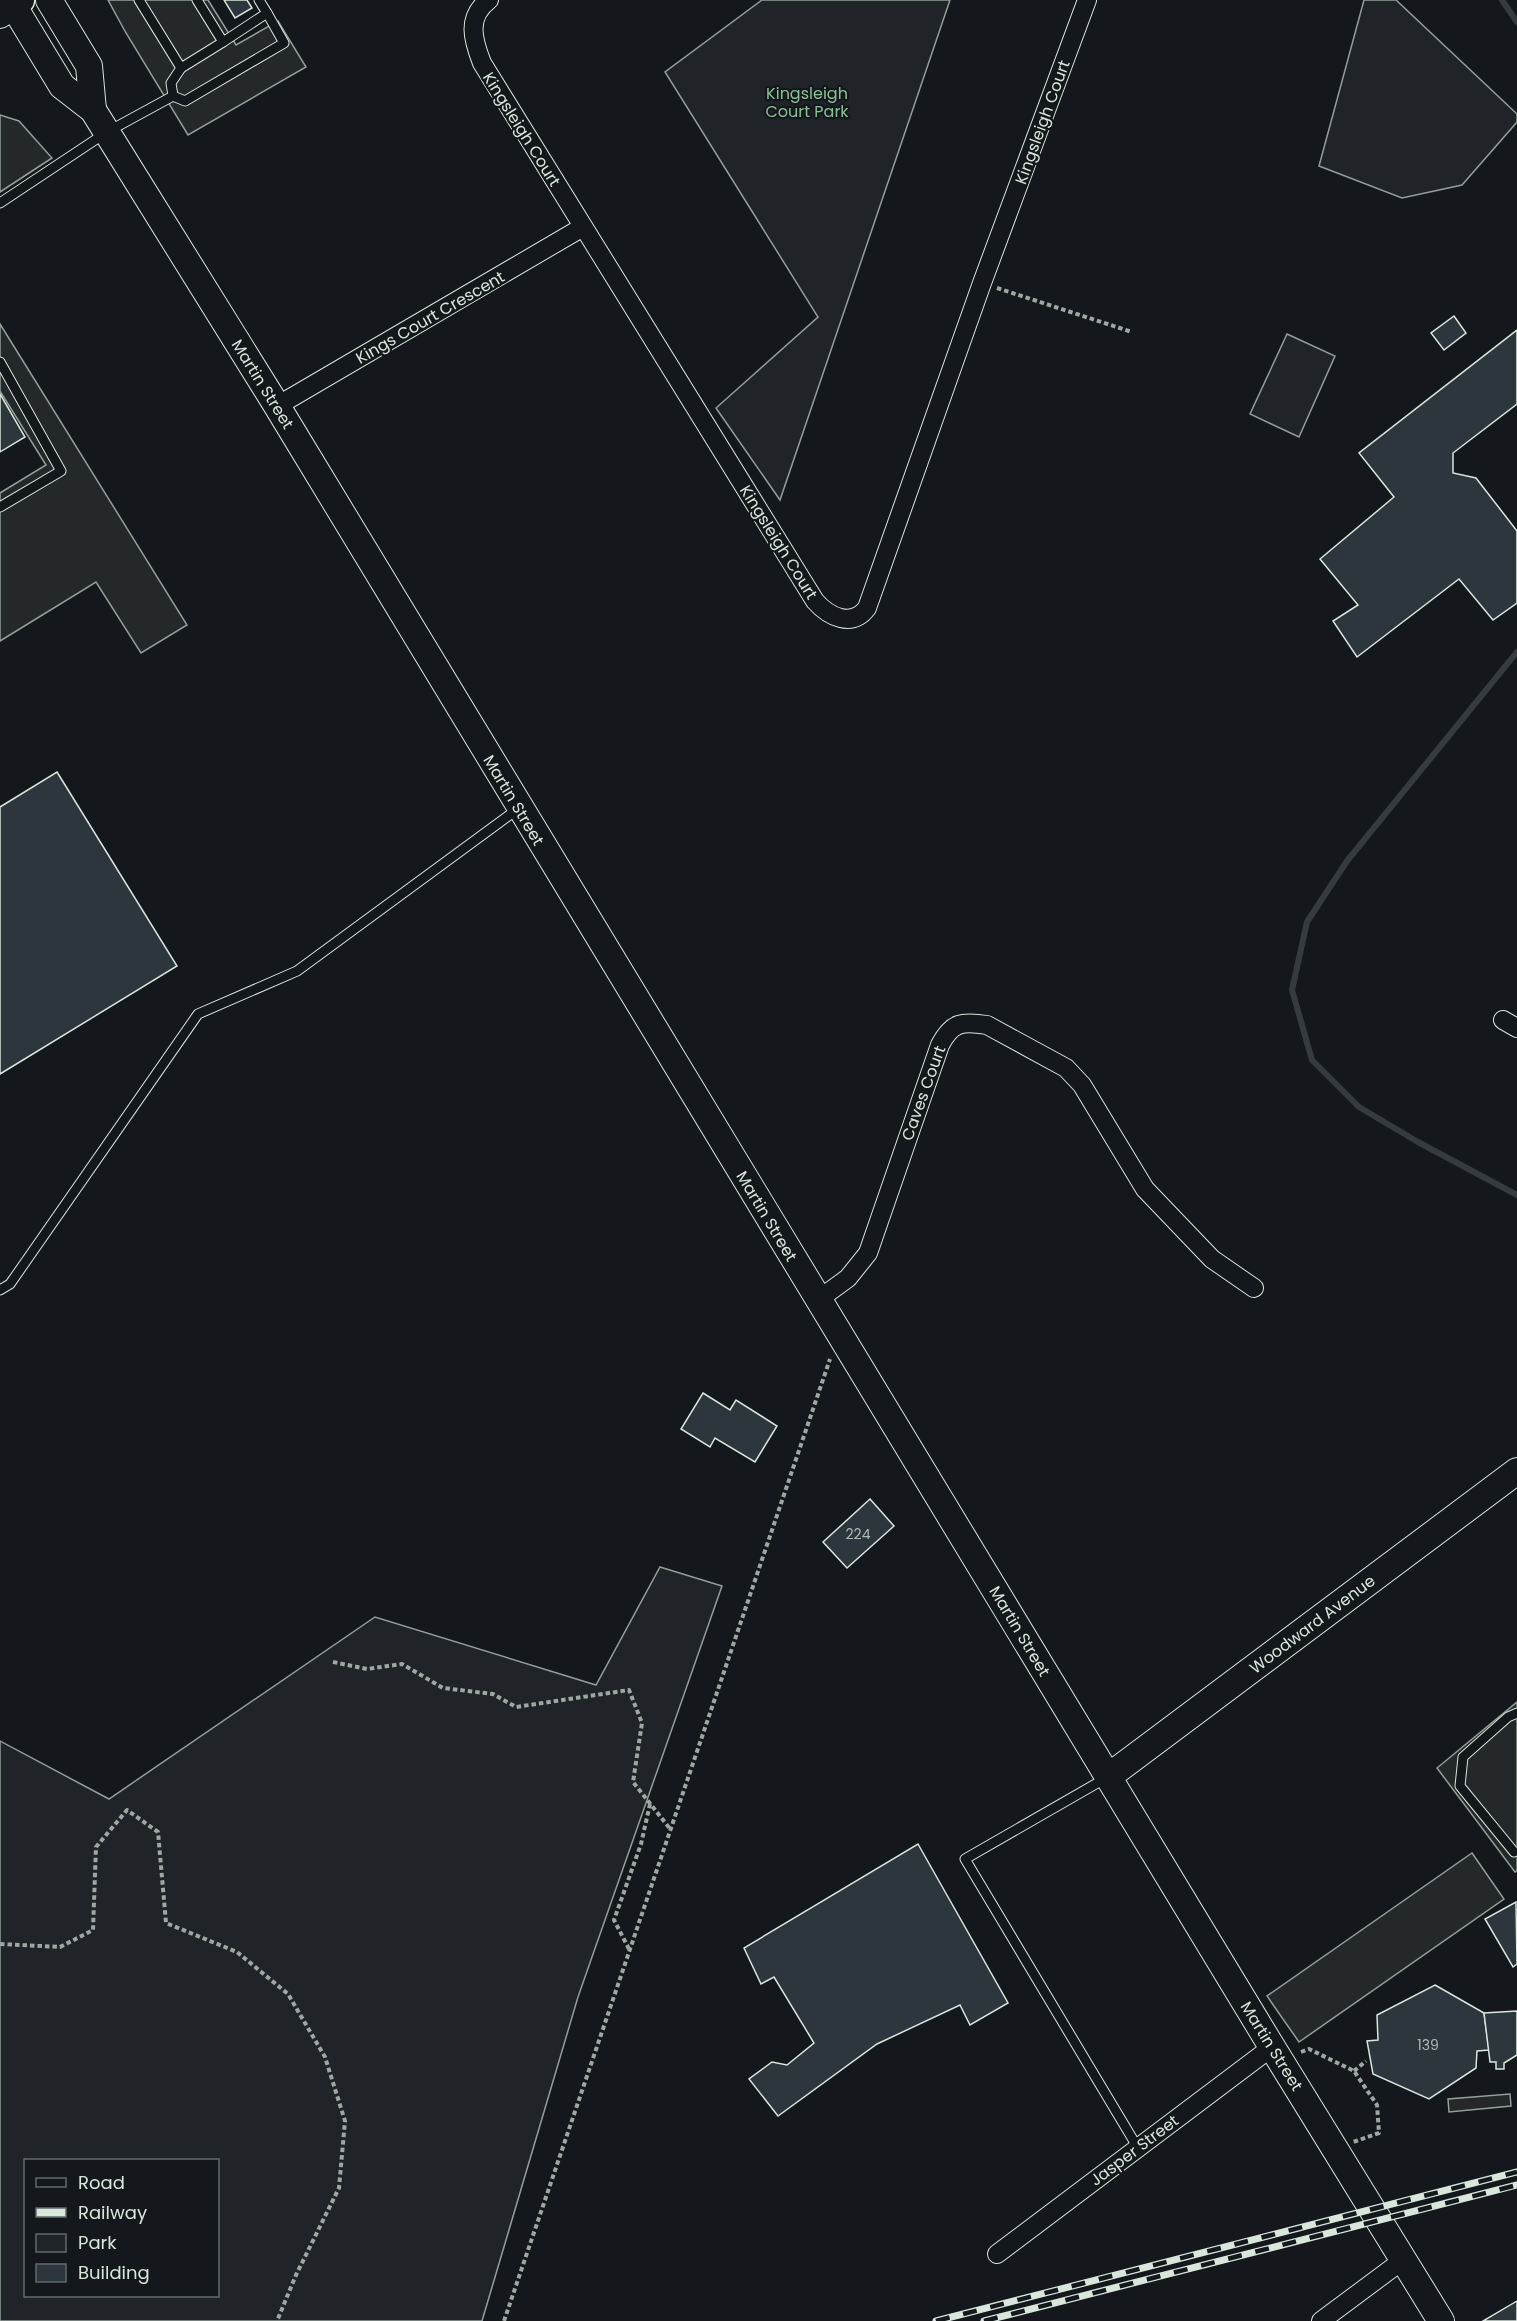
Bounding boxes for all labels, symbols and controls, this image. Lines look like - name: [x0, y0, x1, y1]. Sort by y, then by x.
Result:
- street label: Kingsleigh Court: [1009, 57, 1076, 188]
- street label: Kingsleigh Court: [477, 68, 566, 191]
- park label: Kingsleigh Court Park: [765, 82, 849, 123]
- street label: Kings Court Crescent: [352, 265, 509, 369]
- street label: Martin Street: [226, 335, 299, 434]
- street label: Kingsleigh Court: [734, 481, 823, 604]
- street label: Martin Street: [478, 751, 550, 850]
- street label: Caves Court: [896, 1042, 951, 1144]
- street label: Martin Street: [731, 1167, 803, 1266]
- house number: 224: [846, 1524, 871, 1544]
- street label: Woodward Avenue: [1245, 1569, 1380, 1679]
- street label: Martin Street: [984, 1582, 1056, 1681]
- street label: Martin Street: [1235, 1997, 1308, 2096]
- house number: 139: [1417, 2035, 1439, 2055]
- street label: Jasper Street: [1085, 2109, 1183, 2191]
- legend: [24, 2159, 219, 2297]
- text: Road: [78, 2170, 125, 2195]
- text: Railway: [78, 2200, 147, 2225]
- text: Park: [78, 2230, 117, 2255]
- text: Building: [78, 2260, 150, 2285]

